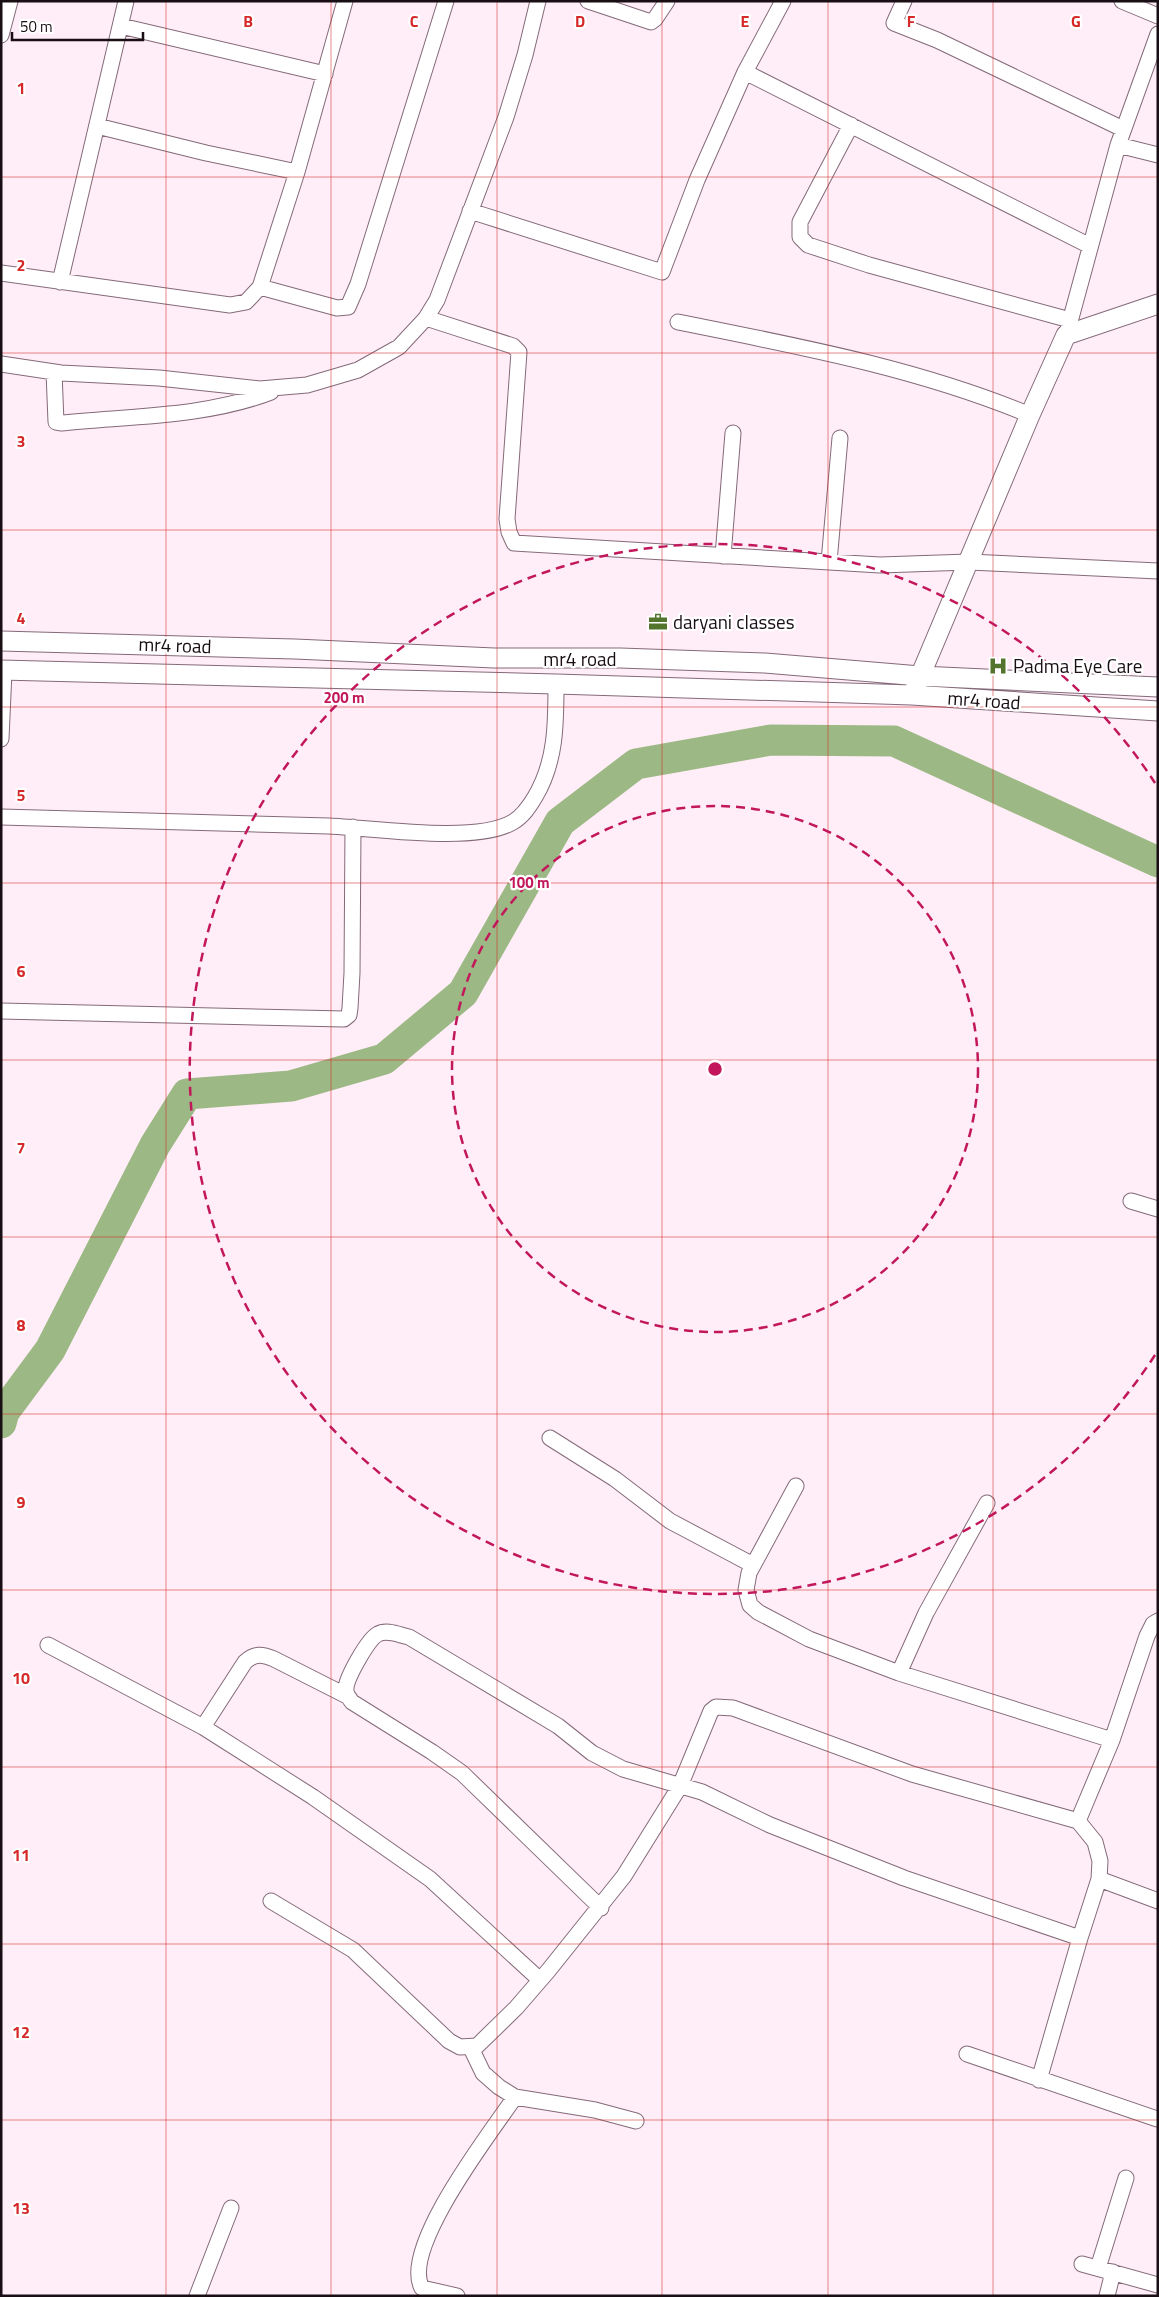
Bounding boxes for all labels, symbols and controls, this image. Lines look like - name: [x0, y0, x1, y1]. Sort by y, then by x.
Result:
- text: B: [243, 9, 253, 33]
- text: C: [410, 9, 419, 33]
- text: D: [575, 9, 585, 33]
- text: E: [741, 9, 750, 33]
- text: F: [907, 9, 916, 33]
- text: G: [1071, 9, 1081, 33]
- scale bar: [12, 10, 144, 42]
- text: 50 m: [20, 15, 53, 38]
- text: 1: [17, 76, 25, 100]
- text: 2: [17, 253, 25, 277]
- text: 3: [17, 429, 25, 453]
- text: 4: [17, 606, 26, 630]
- place label: daryani classes: [673, 607, 795, 636]
- office icon: daryani classes: [647, 611, 669, 633]
- street label: mr4 road: [138, 629, 212, 660]
- street label: mr4 road: [543, 644, 617, 673]
- place label: Padma Eye Care: [1013, 651, 1142, 680]
- hospital icon: Padma Eye Care: [987, 655, 1009, 677]
- street label: mr4 road: [946, 682, 1022, 717]
- text: 200 m: [323, 686, 365, 709]
- text: 5: [17, 783, 26, 807]
- text: 100 m: [508, 871, 550, 894]
- text: 6: [17, 959, 26, 983]
- centre of rings: [706, 1060, 724, 1078]
- text: 7: [17, 1136, 25, 1160]
- text: 8: [17, 1313, 26, 1337]
- text: 9: [17, 1490, 26, 1514]
- text: 10: [12, 1666, 30, 1690]
- text: 11: [12, 1843, 30, 1867]
- text: 12: [12, 2020, 30, 2044]
- text: 13: [12, 2196, 30, 2220]

